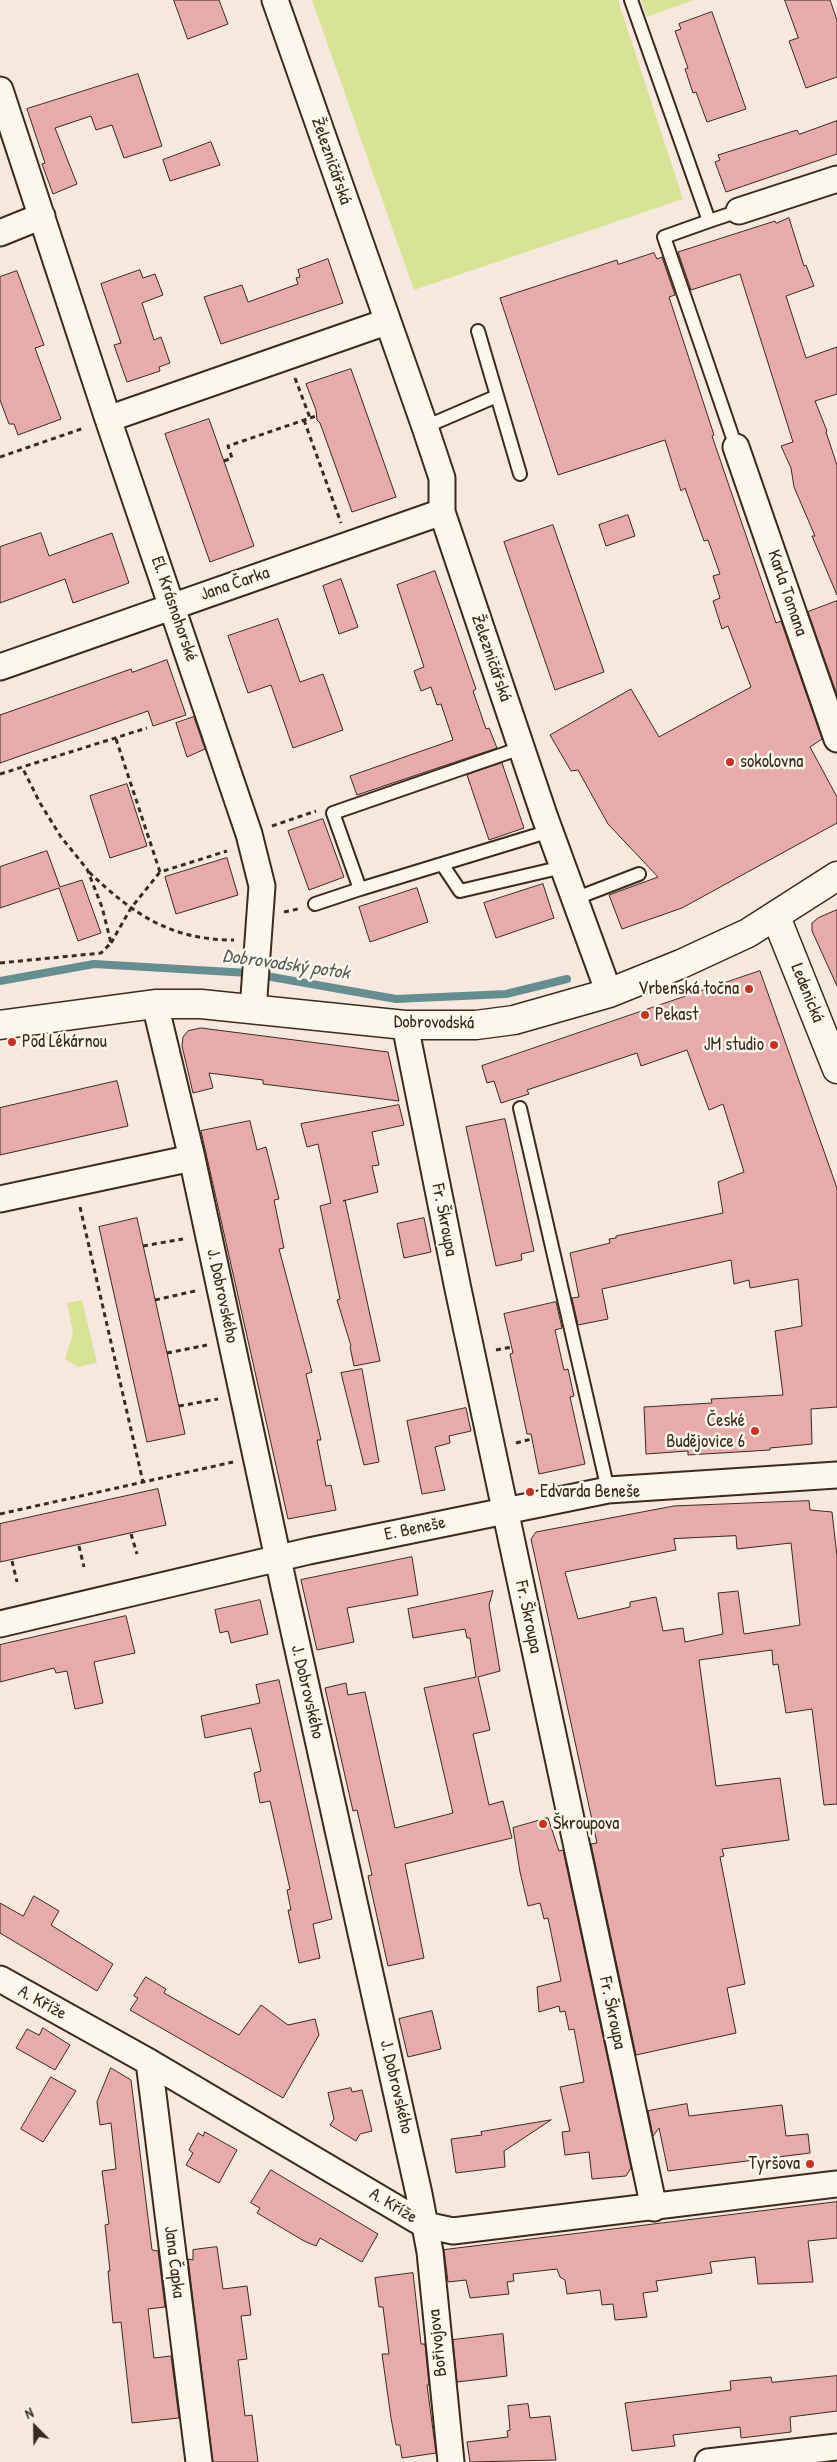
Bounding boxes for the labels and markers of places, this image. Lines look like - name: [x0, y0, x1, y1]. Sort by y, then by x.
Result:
- place label: sokolovna: [740, 751, 803, 773]
- marker: sokolovna: [724, 756, 736, 768]
- place label: Vrbenská točna: [638, 978, 739, 1000]
- marker: Vrbenská točna: [743, 983, 755, 995]
- place label: Pekast: [655, 1004, 698, 1026]
- marker: Pekast: [639, 1009, 651, 1021]
- place label: Pod Lékárnou: [22, 1031, 107, 1053]
- place label: JM studio: [704, 1034, 764, 1056]
- marker: Pod Lékárnou: [6, 1036, 18, 1048]
- marker: JM studio: [768, 1039, 780, 1051]
- place label: České Budějovice 6: [666, 1410, 745, 1452]
- marker: České Budějovice 6: [749, 1425, 761, 1437]
- place label: Edvarda Beneše: [540, 1481, 640, 1503]
- marker: Edvarda Beneše: [524, 1486, 536, 1498]
- place label: Škroupova: [553, 1813, 619, 1835]
- marker: Škroupova: [537, 1818, 549, 1830]
- place label: Tyršova: [749, 2153, 800, 2175]
- marker: Tyršova: [804, 2158, 816, 2170]

